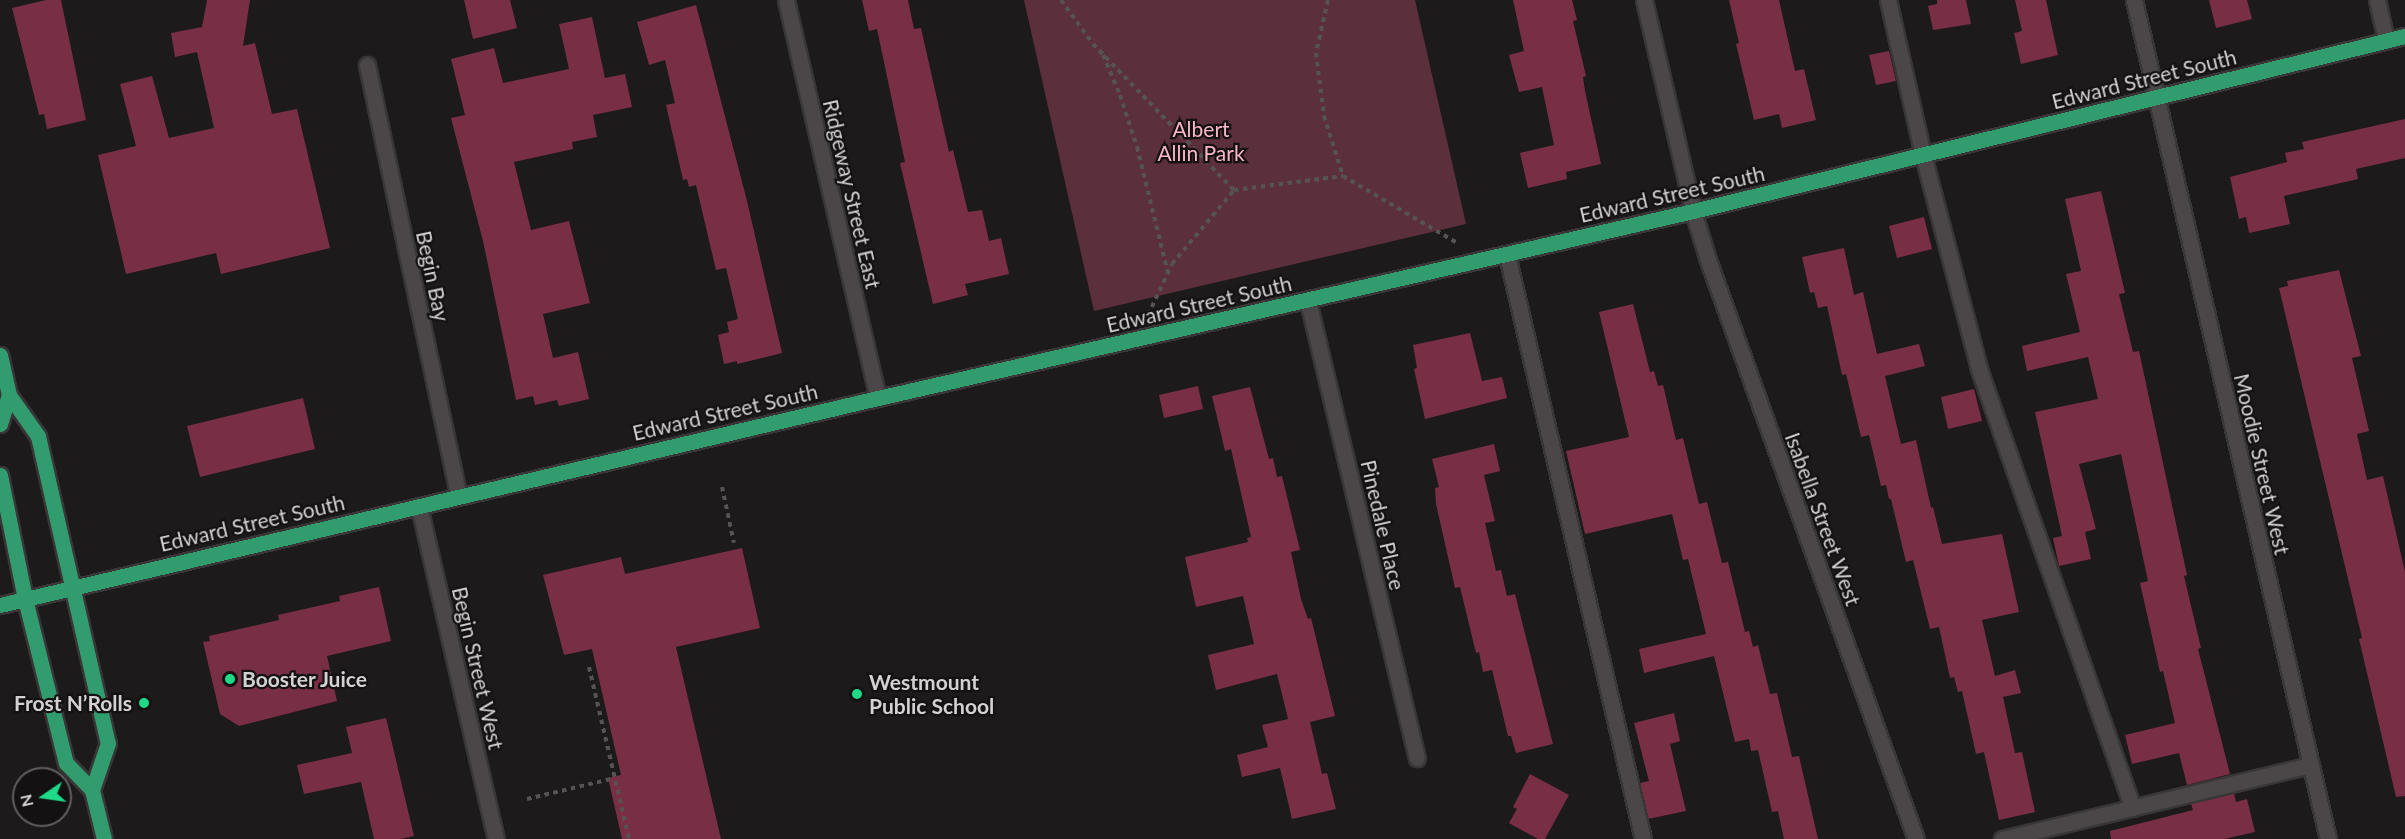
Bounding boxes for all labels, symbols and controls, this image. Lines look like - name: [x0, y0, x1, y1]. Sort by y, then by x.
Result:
- street label: Edward Street South: [2049, 44, 2239, 114]
- street label: Ridgeway Street East: [818, 97, 886, 291]
- park label: Albert Allin Park: [1157, 116, 1245, 166]
- street label: Edward Street South: [1577, 160, 1767, 228]
- street label: Begin Bay: [411, 228, 455, 324]
- street label: Edward Street South: [1104, 270, 1294, 338]
- street label: Moodie Street West: [2229, 371, 2295, 557]
- street label: Edward Street South: [630, 378, 820, 446]
- street label: Isabella Street West: [1780, 429, 1866, 609]
- street label: Pinedale Place: [1356, 457, 1410, 593]
- street label: Edward Street South: [157, 489, 347, 557]
- street label: Begin Street West: [447, 584, 509, 752]
- place label: Booster Juice: [242, 666, 368, 692]
- place label: Westmount Public School: [869, 669, 994, 719]
- marker: Booster Juice: [223, 672, 237, 686]
- marker: Westmount Public School: [850, 687, 864, 701]
- place label: Frost N’Rolls: [14, 690, 132, 716]
- marker: Frost N’Rolls: [137, 696, 151, 710]
- north arrow: [12, 767, 72, 827]
- text: N: [15, 793, 37, 809]

